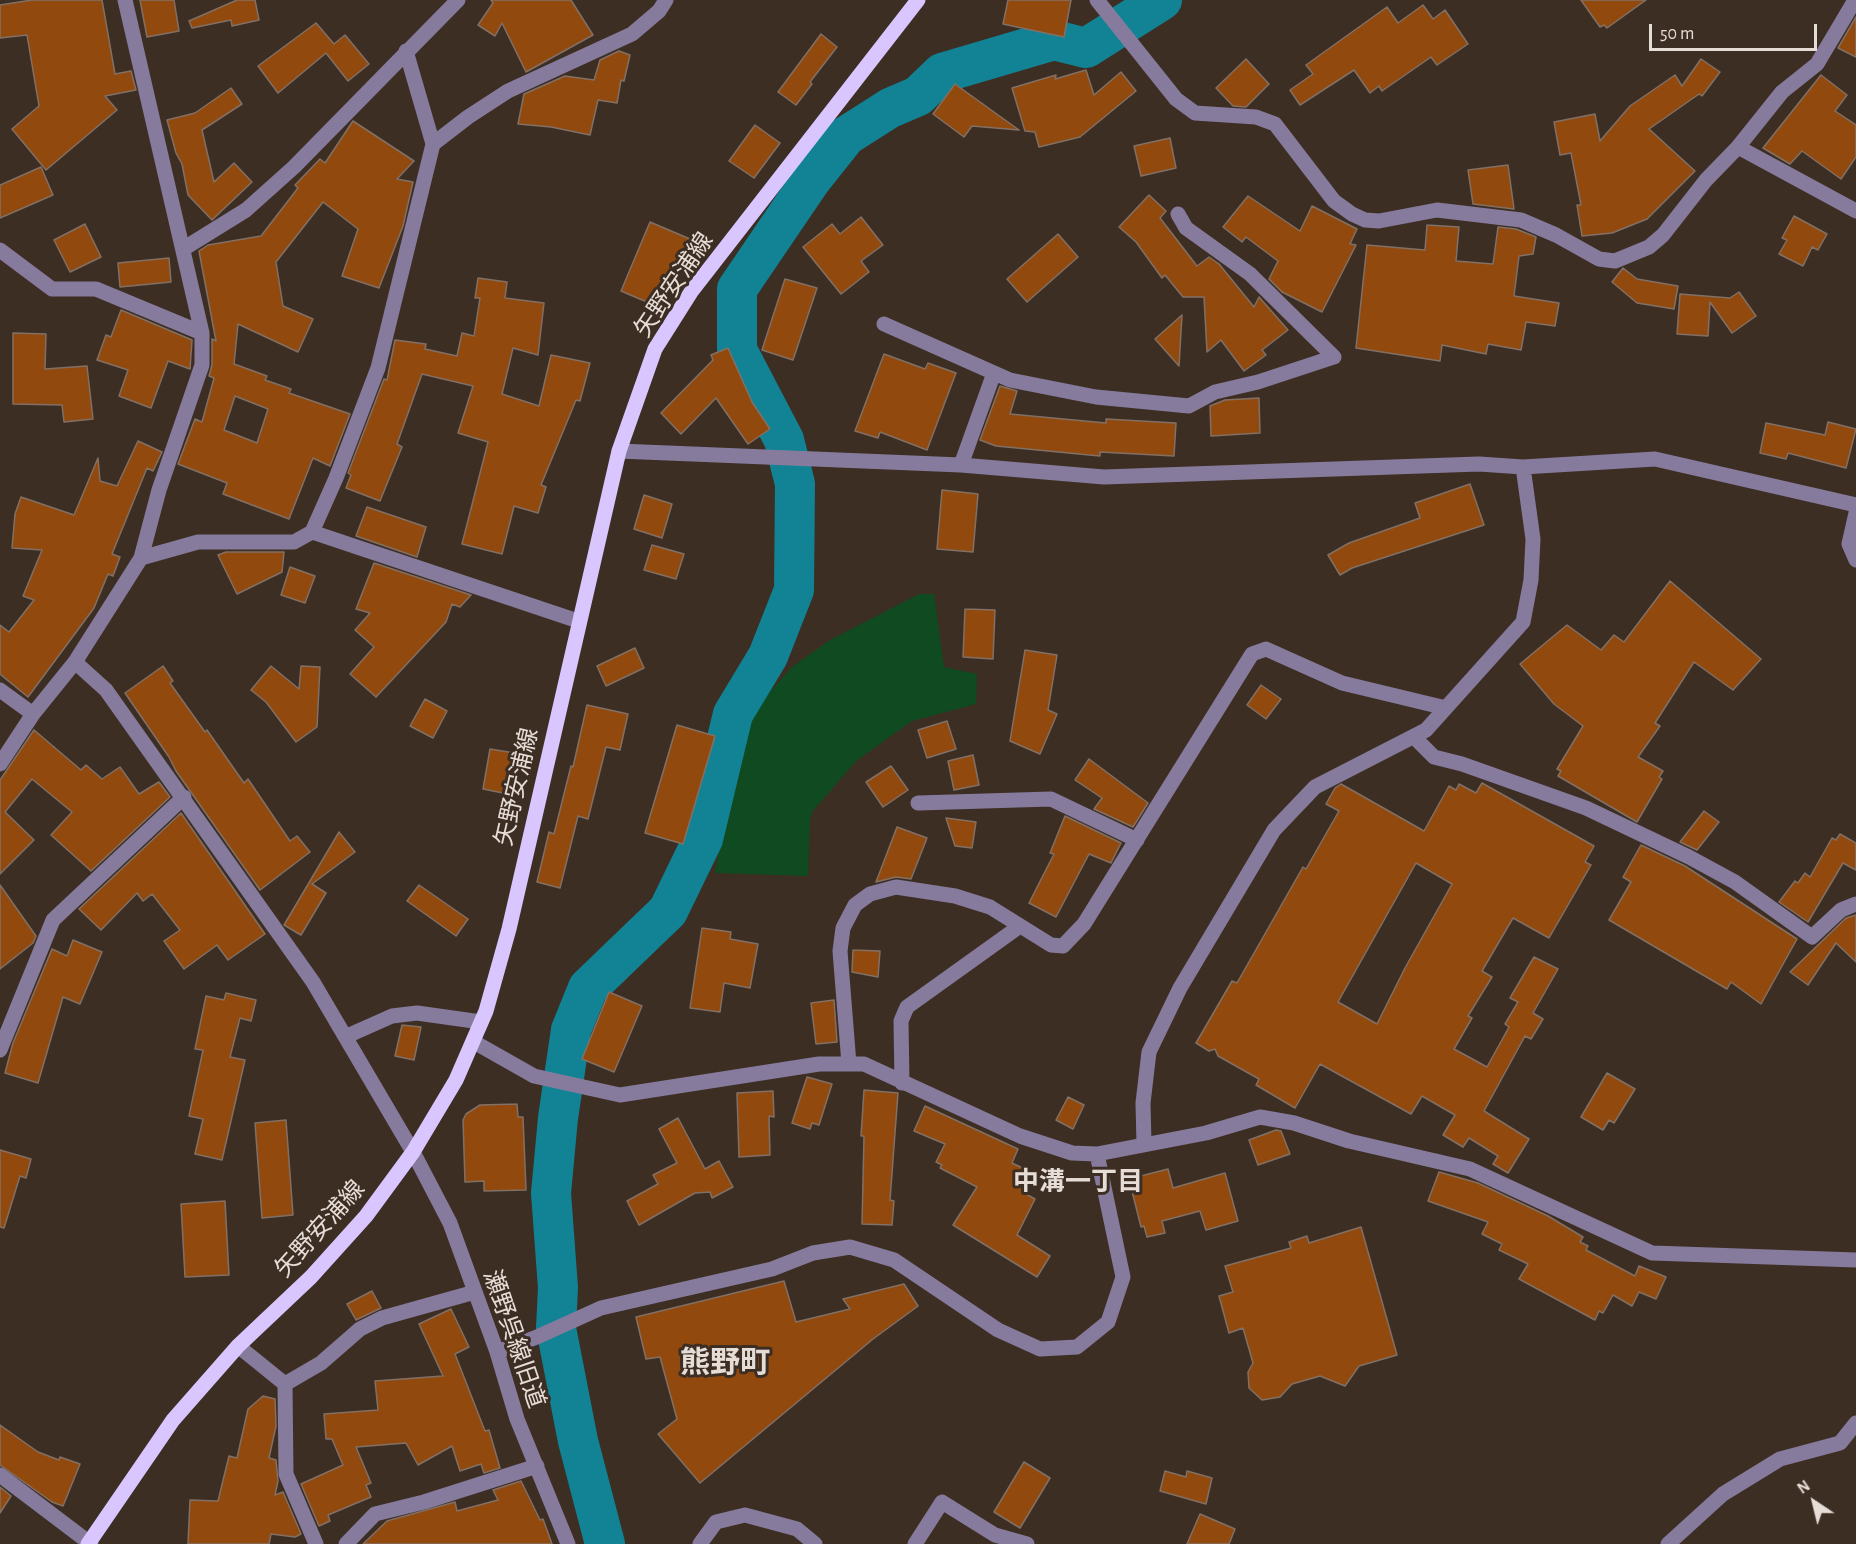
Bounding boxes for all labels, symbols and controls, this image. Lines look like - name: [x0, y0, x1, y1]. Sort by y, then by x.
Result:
- scale bar: [1652, 12, 1820, 50]
- text: 50 m: [1660, 25, 1694, 43]
- street label: 矢野安浦線: [629, 227, 719, 343]
- street label: 矢野安浦線: [489, 725, 545, 849]
- district label: 中溝一丁目: [1013, 1166, 1143, 1198]
- street label: 矢野安浦線: [269, 1175, 371, 1283]
- street label: 瀬野呉線旧道: [477, 1266, 551, 1412]
- district label: 熊野町: [680, 1345, 770, 1381]
- north arrow: [1784, 1472, 1844, 1532]
- text: N: [1795, 1478, 1813, 1497]

